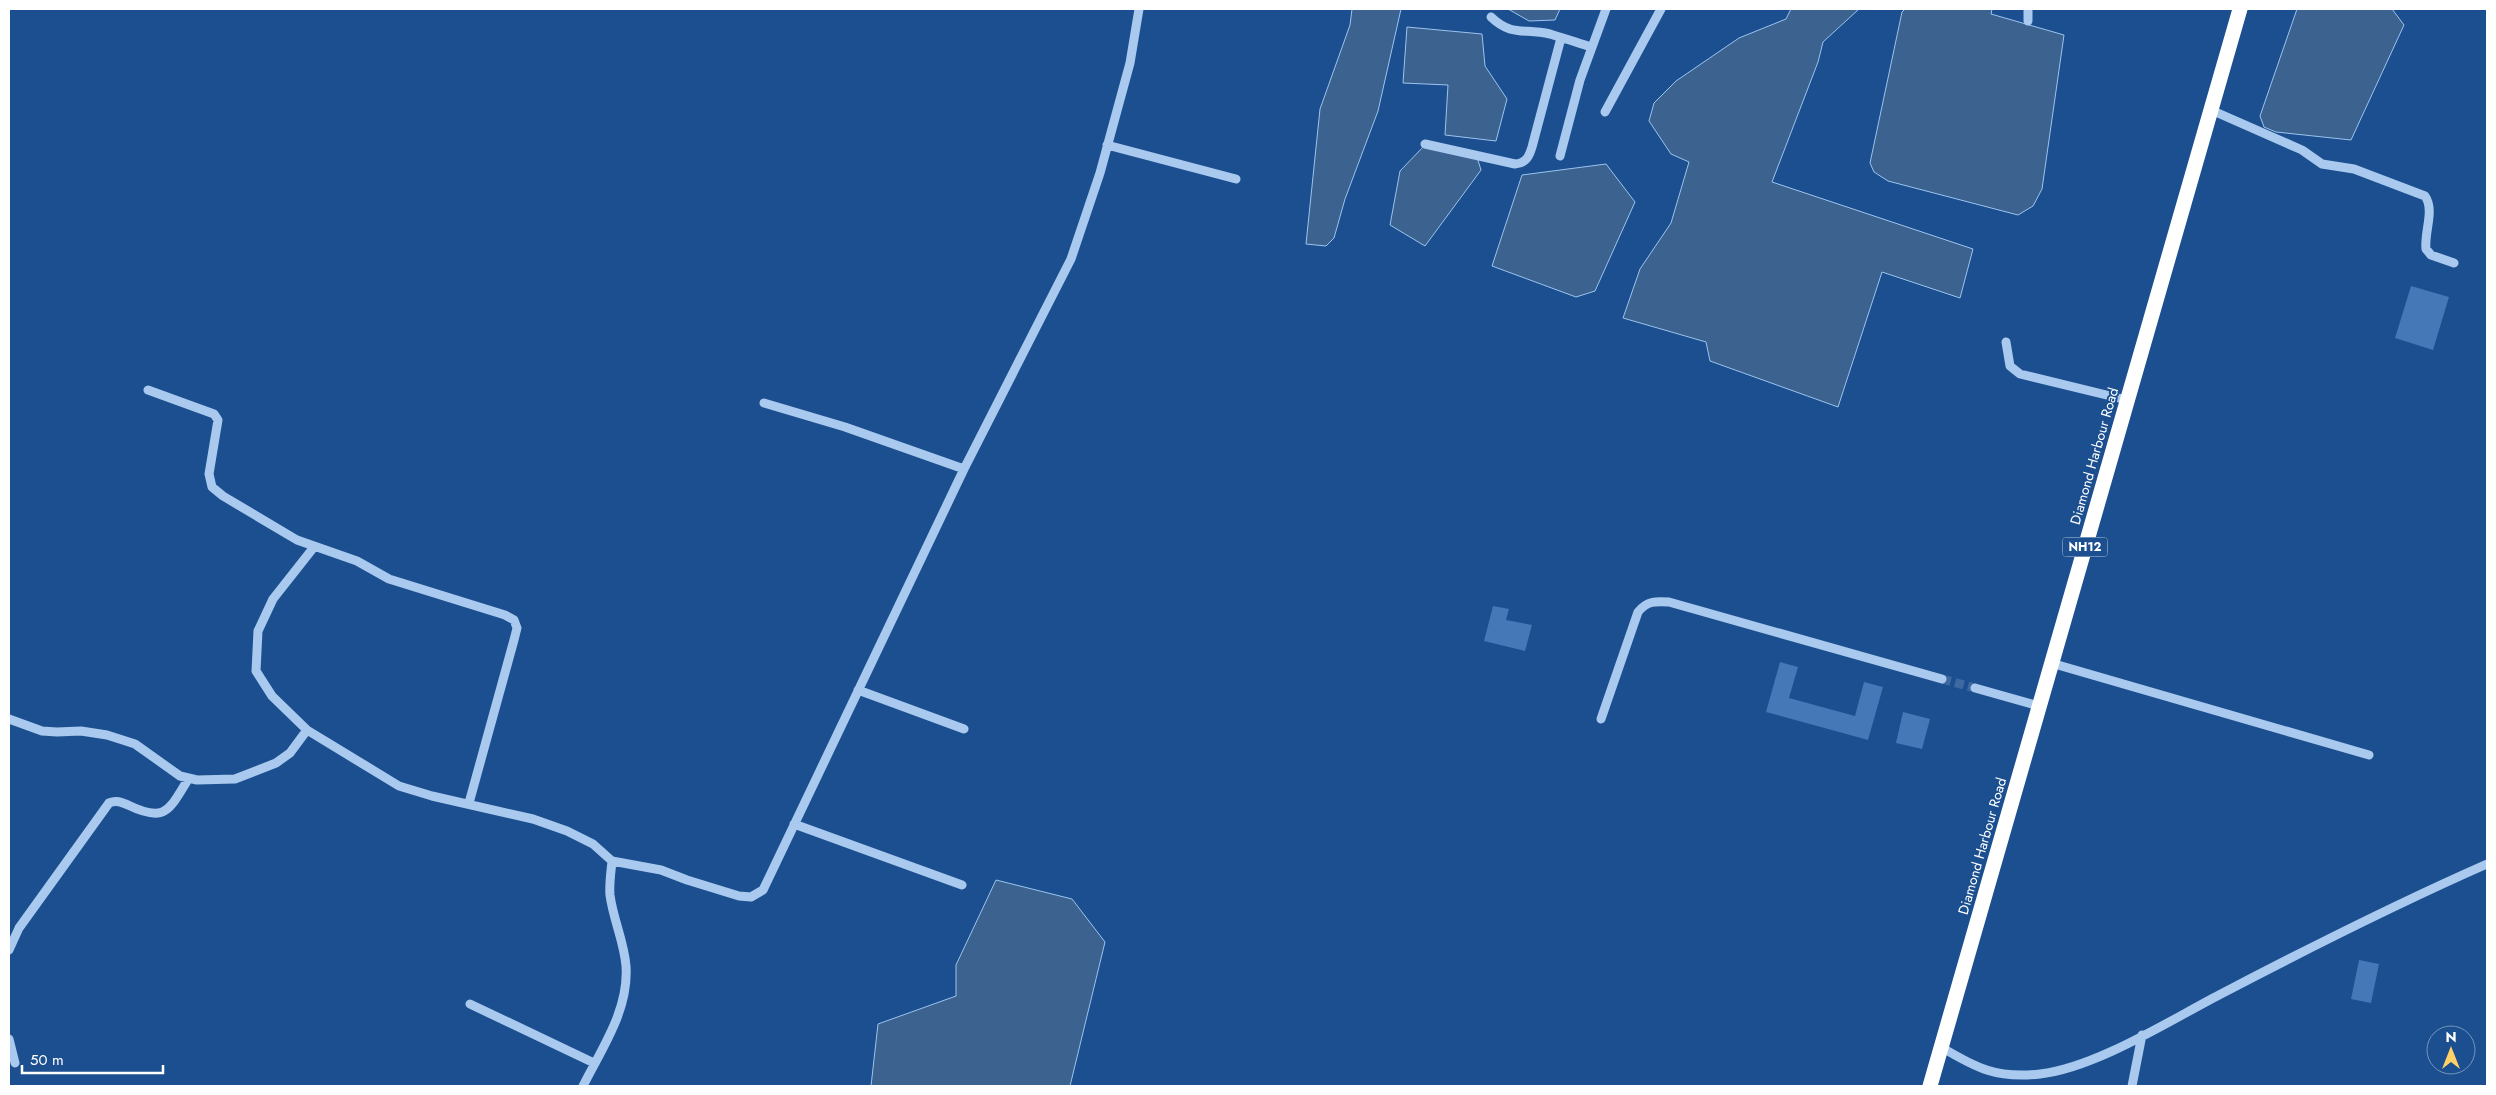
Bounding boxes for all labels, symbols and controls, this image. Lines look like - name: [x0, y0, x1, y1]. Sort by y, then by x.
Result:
- street label: Diamond Harbour Road: [2065, 385, 2123, 527]
- road number: NH12: [2062, 538, 2108, 556]
- street label: Diamond Harbour Road: [1953, 775, 2011, 917]
- north arrow: [2426, 1025, 2476, 1075]
- text: N: [2445, 1027, 2457, 1047]
- scale bar: [22, 1042, 164, 1074]
- text: 50 m: [30, 1049, 64, 1071]

